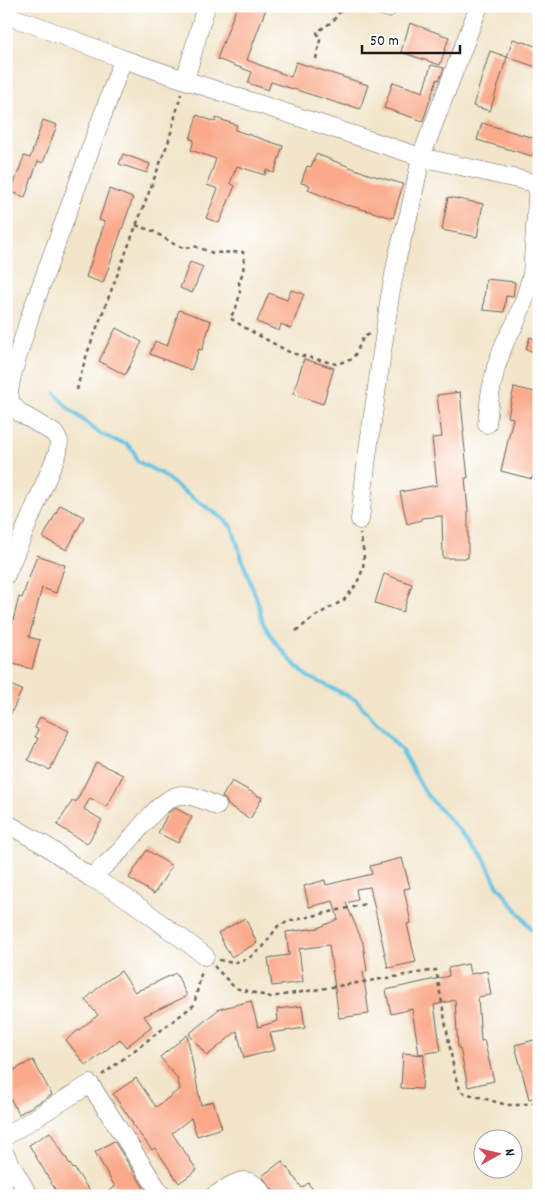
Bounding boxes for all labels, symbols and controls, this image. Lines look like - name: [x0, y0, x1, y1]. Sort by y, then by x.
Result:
- scale bar: [362, 22, 460, 54]
- text: 50 m: [370, 31, 399, 53]
- north arrow: [472, 1130, 522, 1180]
- text: N: [499, 1148, 519, 1157]

